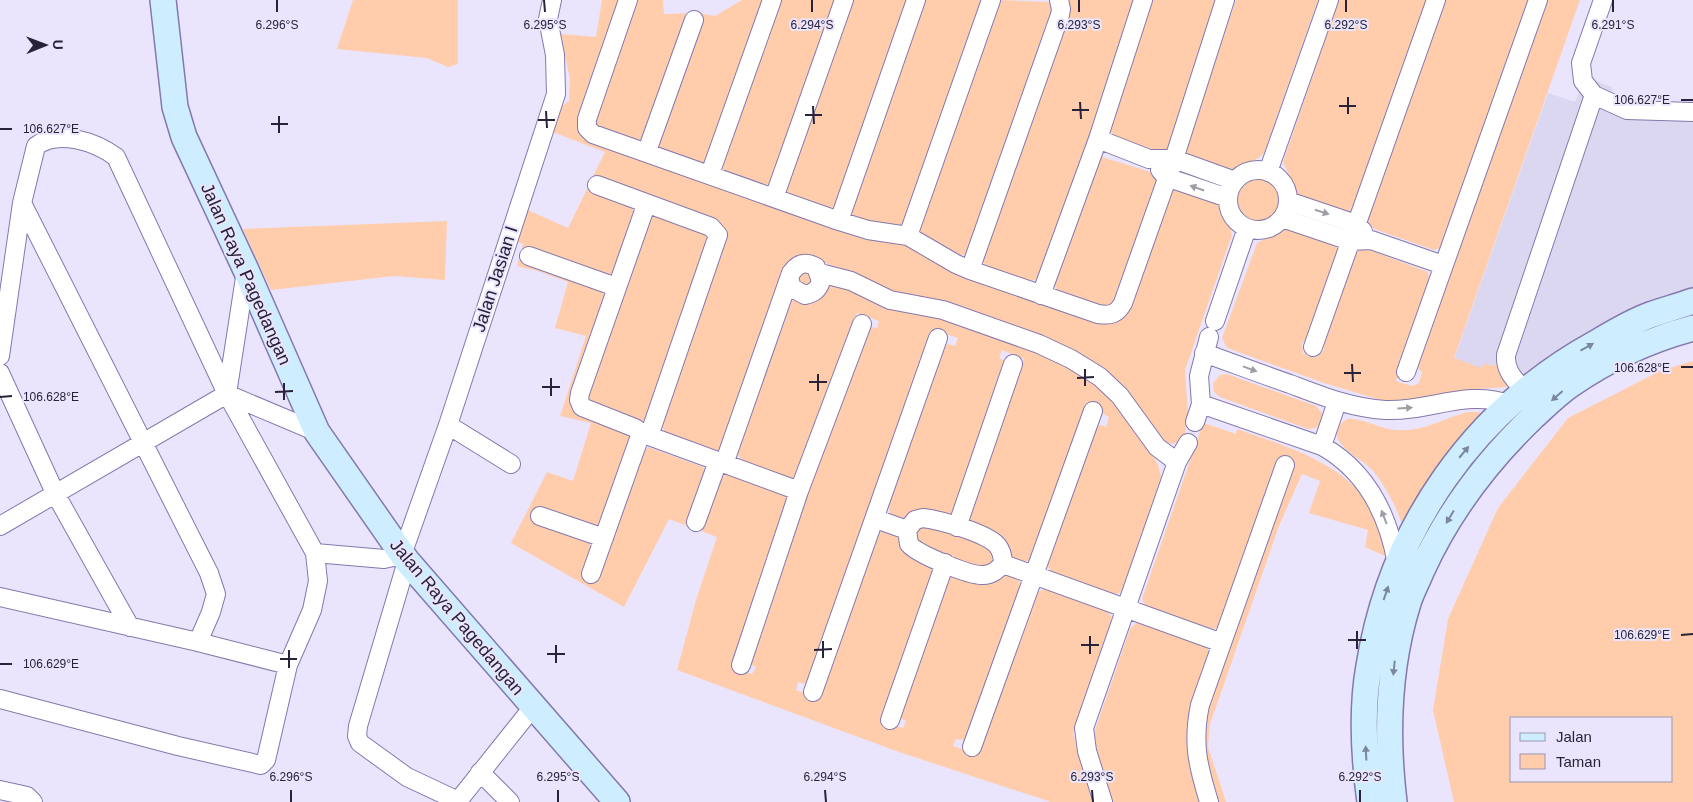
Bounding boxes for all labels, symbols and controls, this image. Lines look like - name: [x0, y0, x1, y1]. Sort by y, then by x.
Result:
- text: 6.296°S: [256, 18, 298, 32]
- text: 6.295°S: [524, 18, 566, 32]
- text: 6.294°S: [791, 18, 833, 32]
- text: 6.293°S: [1058, 18, 1100, 32]
- text: 6.292°S: [1325, 18, 1367, 32]
- text: 6.291°S: [1592, 18, 1634, 32]
- north arrow: [20, 20, 70, 70]
- text: U: [50, 40, 66, 50]
- text: 106.627°E: [1614, 93, 1670, 107]
- text: 106.627°E: [23, 122, 79, 136]
- street label: Jalan Raya Pagedangan: [197, 180, 295, 368]
- one-way arrow: [1190, 184, 1205, 191]
- one-way arrow: [1315, 208, 1330, 216]
- street label: Jalan Jasian I: [468, 224, 522, 334]
- one-way arrow: [1580, 343, 1594, 352]
- text: 106.628°E: [1614, 361, 1670, 375]
- one-way arrow: [1242, 366, 1257, 373]
- text: 106.628°E: [23, 390, 79, 404]
- one-way arrow: [1551, 390, 1563, 402]
- one-way arrow: [1398, 404, 1414, 412]
- one-way arrow: [1459, 446, 1470, 459]
- one-way arrow: [1380, 509, 1388, 524]
- one-way arrow: [1446, 511, 1455, 524]
- street label: Jalan Raya Pagedangan: [386, 535, 528, 699]
- one-way arrow: [1383, 586, 1390, 601]
- text: 106.629°E: [1614, 628, 1670, 642]
- text: 106.629°E: [23, 657, 79, 671]
- one-way arrow: [1390, 661, 1398, 677]
- legend: [1510, 717, 1673, 782]
- text: Jalan: [1556, 728, 1592, 745]
- one-way arrow: [1361, 745, 1369, 761]
- text: Taman: [1556, 753, 1601, 770]
- text: 6.296°S: [270, 770, 312, 784]
- text: 6.295°S: [537, 770, 579, 784]
- text: 6.294°S: [804, 770, 846, 784]
- text: 6.293°S: [1071, 770, 1113, 784]
- text: 6.292°S: [1339, 770, 1381, 784]

